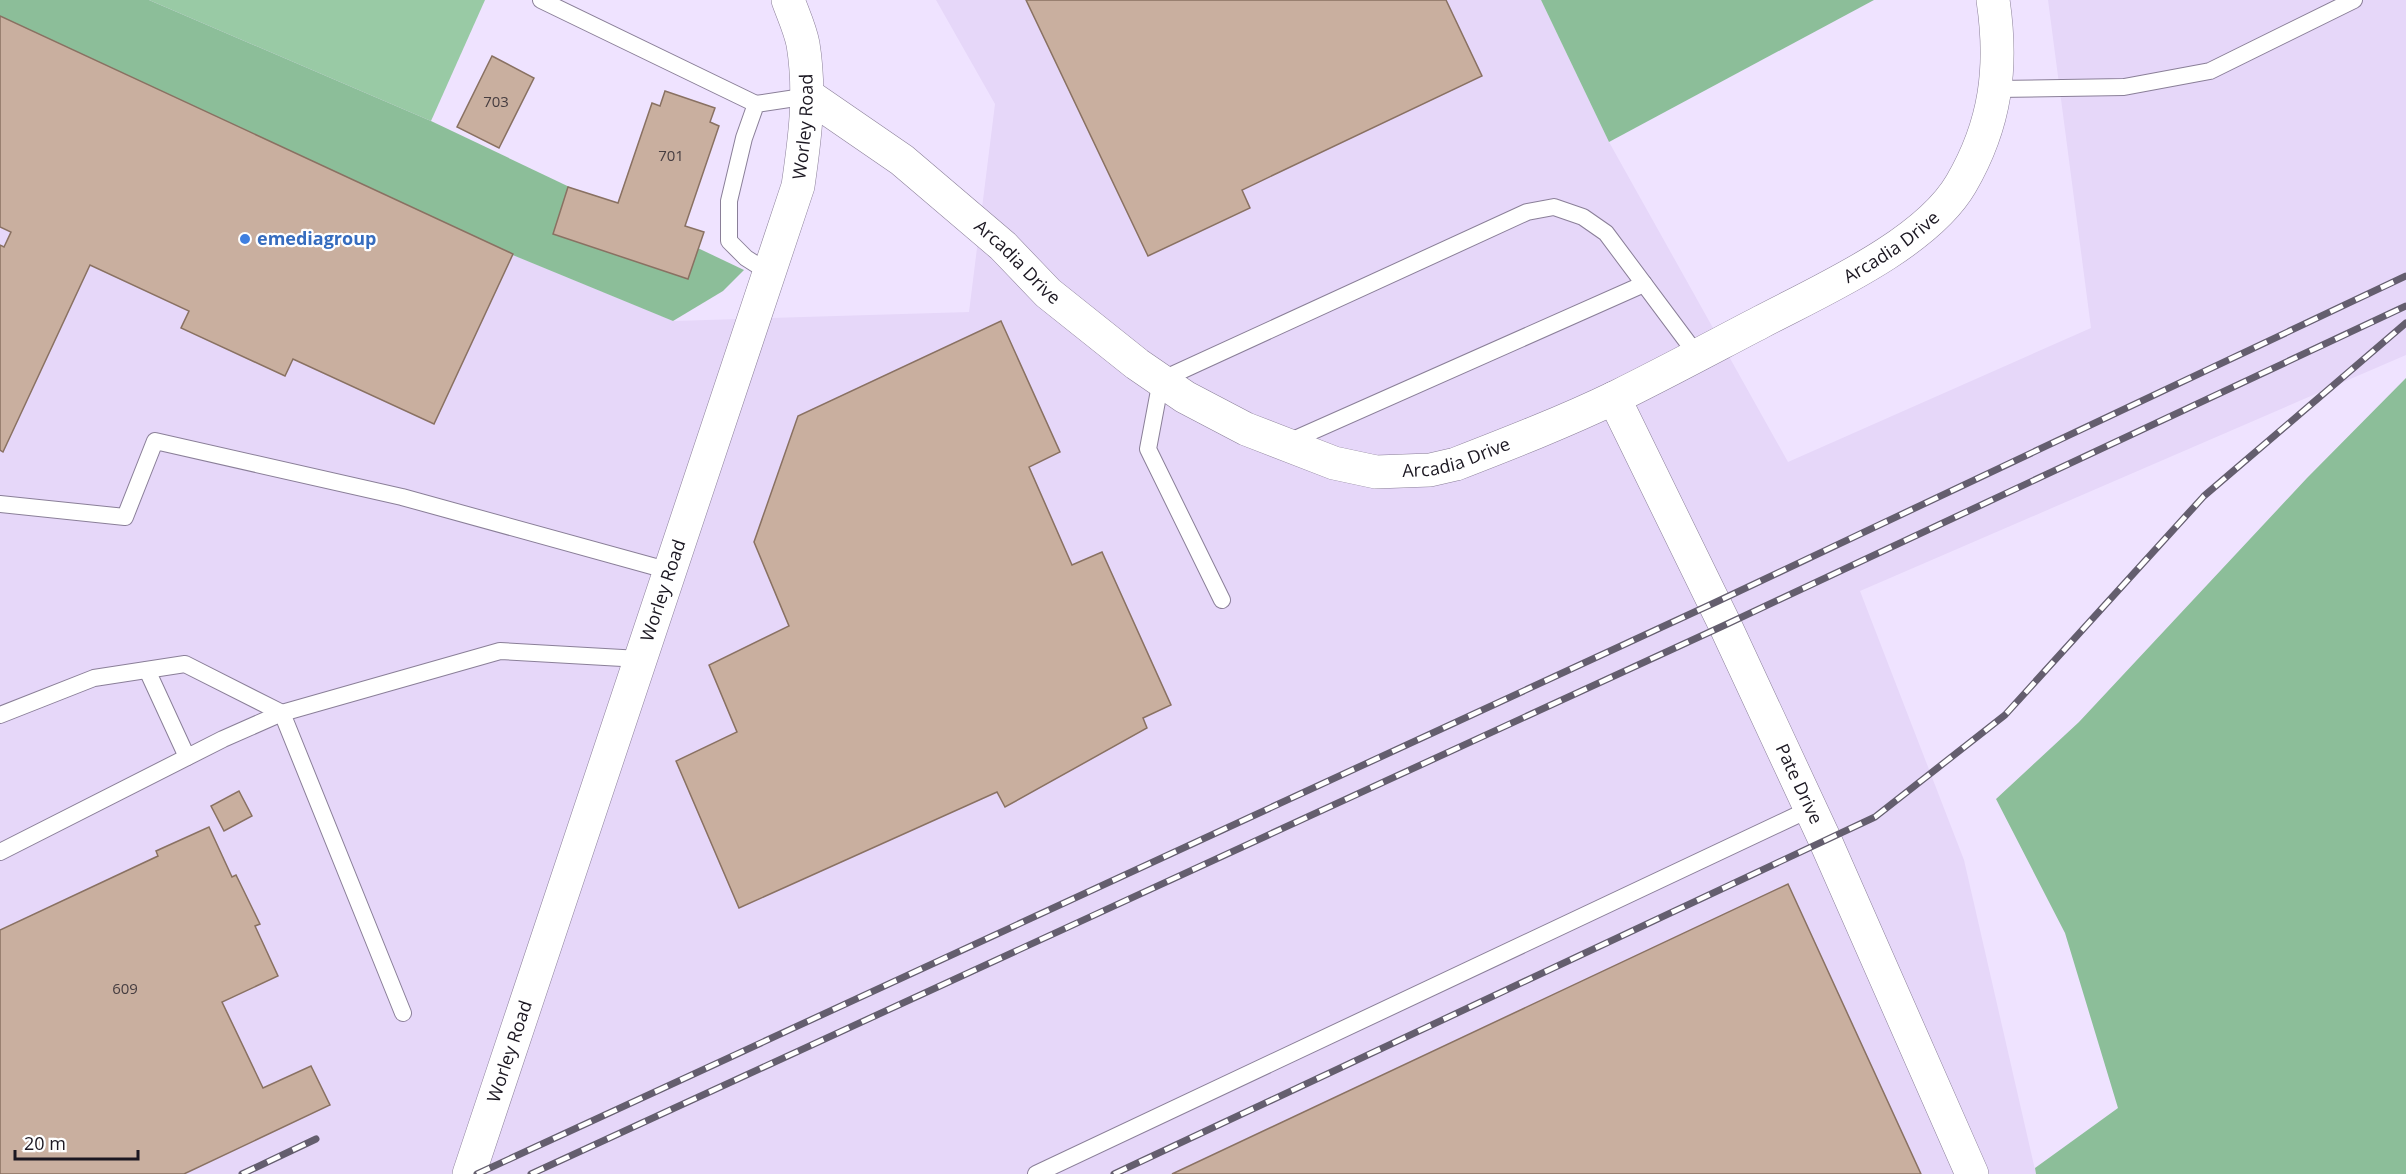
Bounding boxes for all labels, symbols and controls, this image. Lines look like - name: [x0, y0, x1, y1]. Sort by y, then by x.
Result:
- street label: Worley Road: [786, 73, 818, 181]
- house number: 703: [483, 91, 509, 111]
- house number: 701: [658, 145, 684, 165]
- street label: Arcadia Drive: [1839, 205, 1944, 288]
- street label: Arcadia Drive: [970, 214, 1066, 309]
- place label: emediagroup: [257, 226, 376, 250]
- marker: emediagroup: [238, 232, 252, 246]
- street label: Arcadia Drive: [1402, 431, 1513, 482]
- street label: Worley Road: [634, 536, 691, 644]
- street label: Pate Drive: [1771, 739, 1829, 828]
- house number: 609: [112, 978, 138, 998]
- street label: Worley Road: [481, 997, 537, 1105]
- scale bar: [15, 1123, 138, 1161]
- text: 20 m: [24, 1131, 66, 1155]

